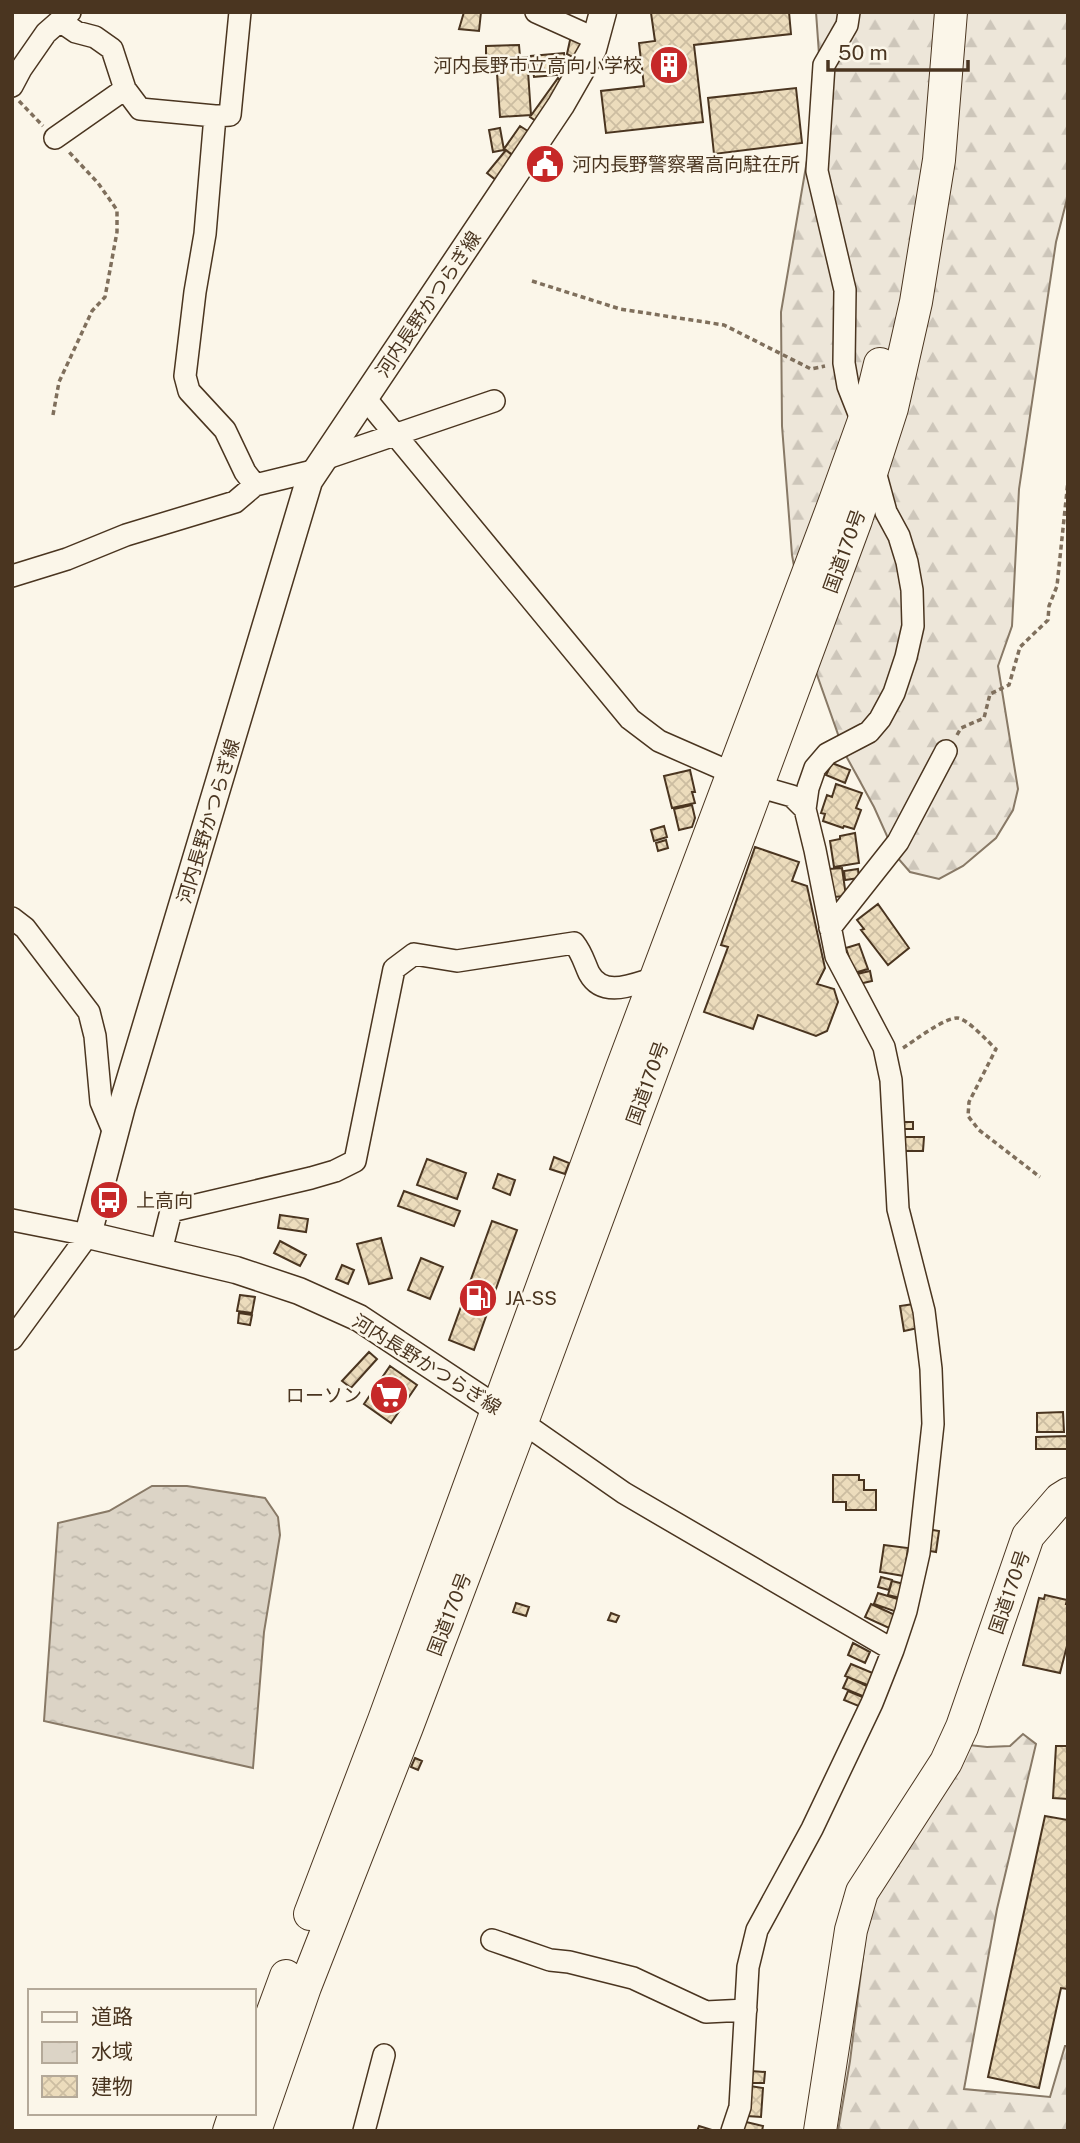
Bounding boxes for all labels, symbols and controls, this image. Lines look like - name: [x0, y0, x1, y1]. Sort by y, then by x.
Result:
- scale bar: [828, 28, 968, 72]
- text: 50 m: [838, 40, 888, 65]
- building icon: 河内長野市立高向小学校: [648, 44, 690, 86]
- place label: 河内長野市立高向小学校: [433, 54, 642, 76]
- public building icon: 河内長野警察署高向駐在所: [524, 143, 566, 185]
- place label: 河内長野警察署高向駐在所: [572, 153, 800, 175]
- street label: 河内長野かつらぎ線: [371, 227, 485, 381]
- street label: 国道170号: [819, 506, 869, 596]
- street label: 河内長野かつらぎ線: [172, 736, 244, 906]
- street label: 国道170号: [622, 1038, 672, 1128]
- bus stop icon: 上高向: [88, 1179, 130, 1221]
- place label: 上高向: [136, 1189, 193, 1211]
- fuel station icon: JA-SS: [457, 1277, 499, 1319]
- place label: JA-SS: [505, 1287, 557, 1309]
- street label: 河内長野かつらぎ線: [349, 1309, 505, 1419]
- supermarket icon: ローソン: [368, 1374, 410, 1416]
- place label: ローソン: [286, 1384, 362, 1406]
- street label: 国道170号: [984, 1547, 1034, 1637]
- street label: 国道170号: [423, 1569, 475, 1659]
- legend: [28, 1989, 256, 2115]
- text: 道路: [91, 2004, 133, 2029]
- text: 水域: [91, 2039, 133, 2064]
- text: 建物: [91, 2074, 133, 2099]

